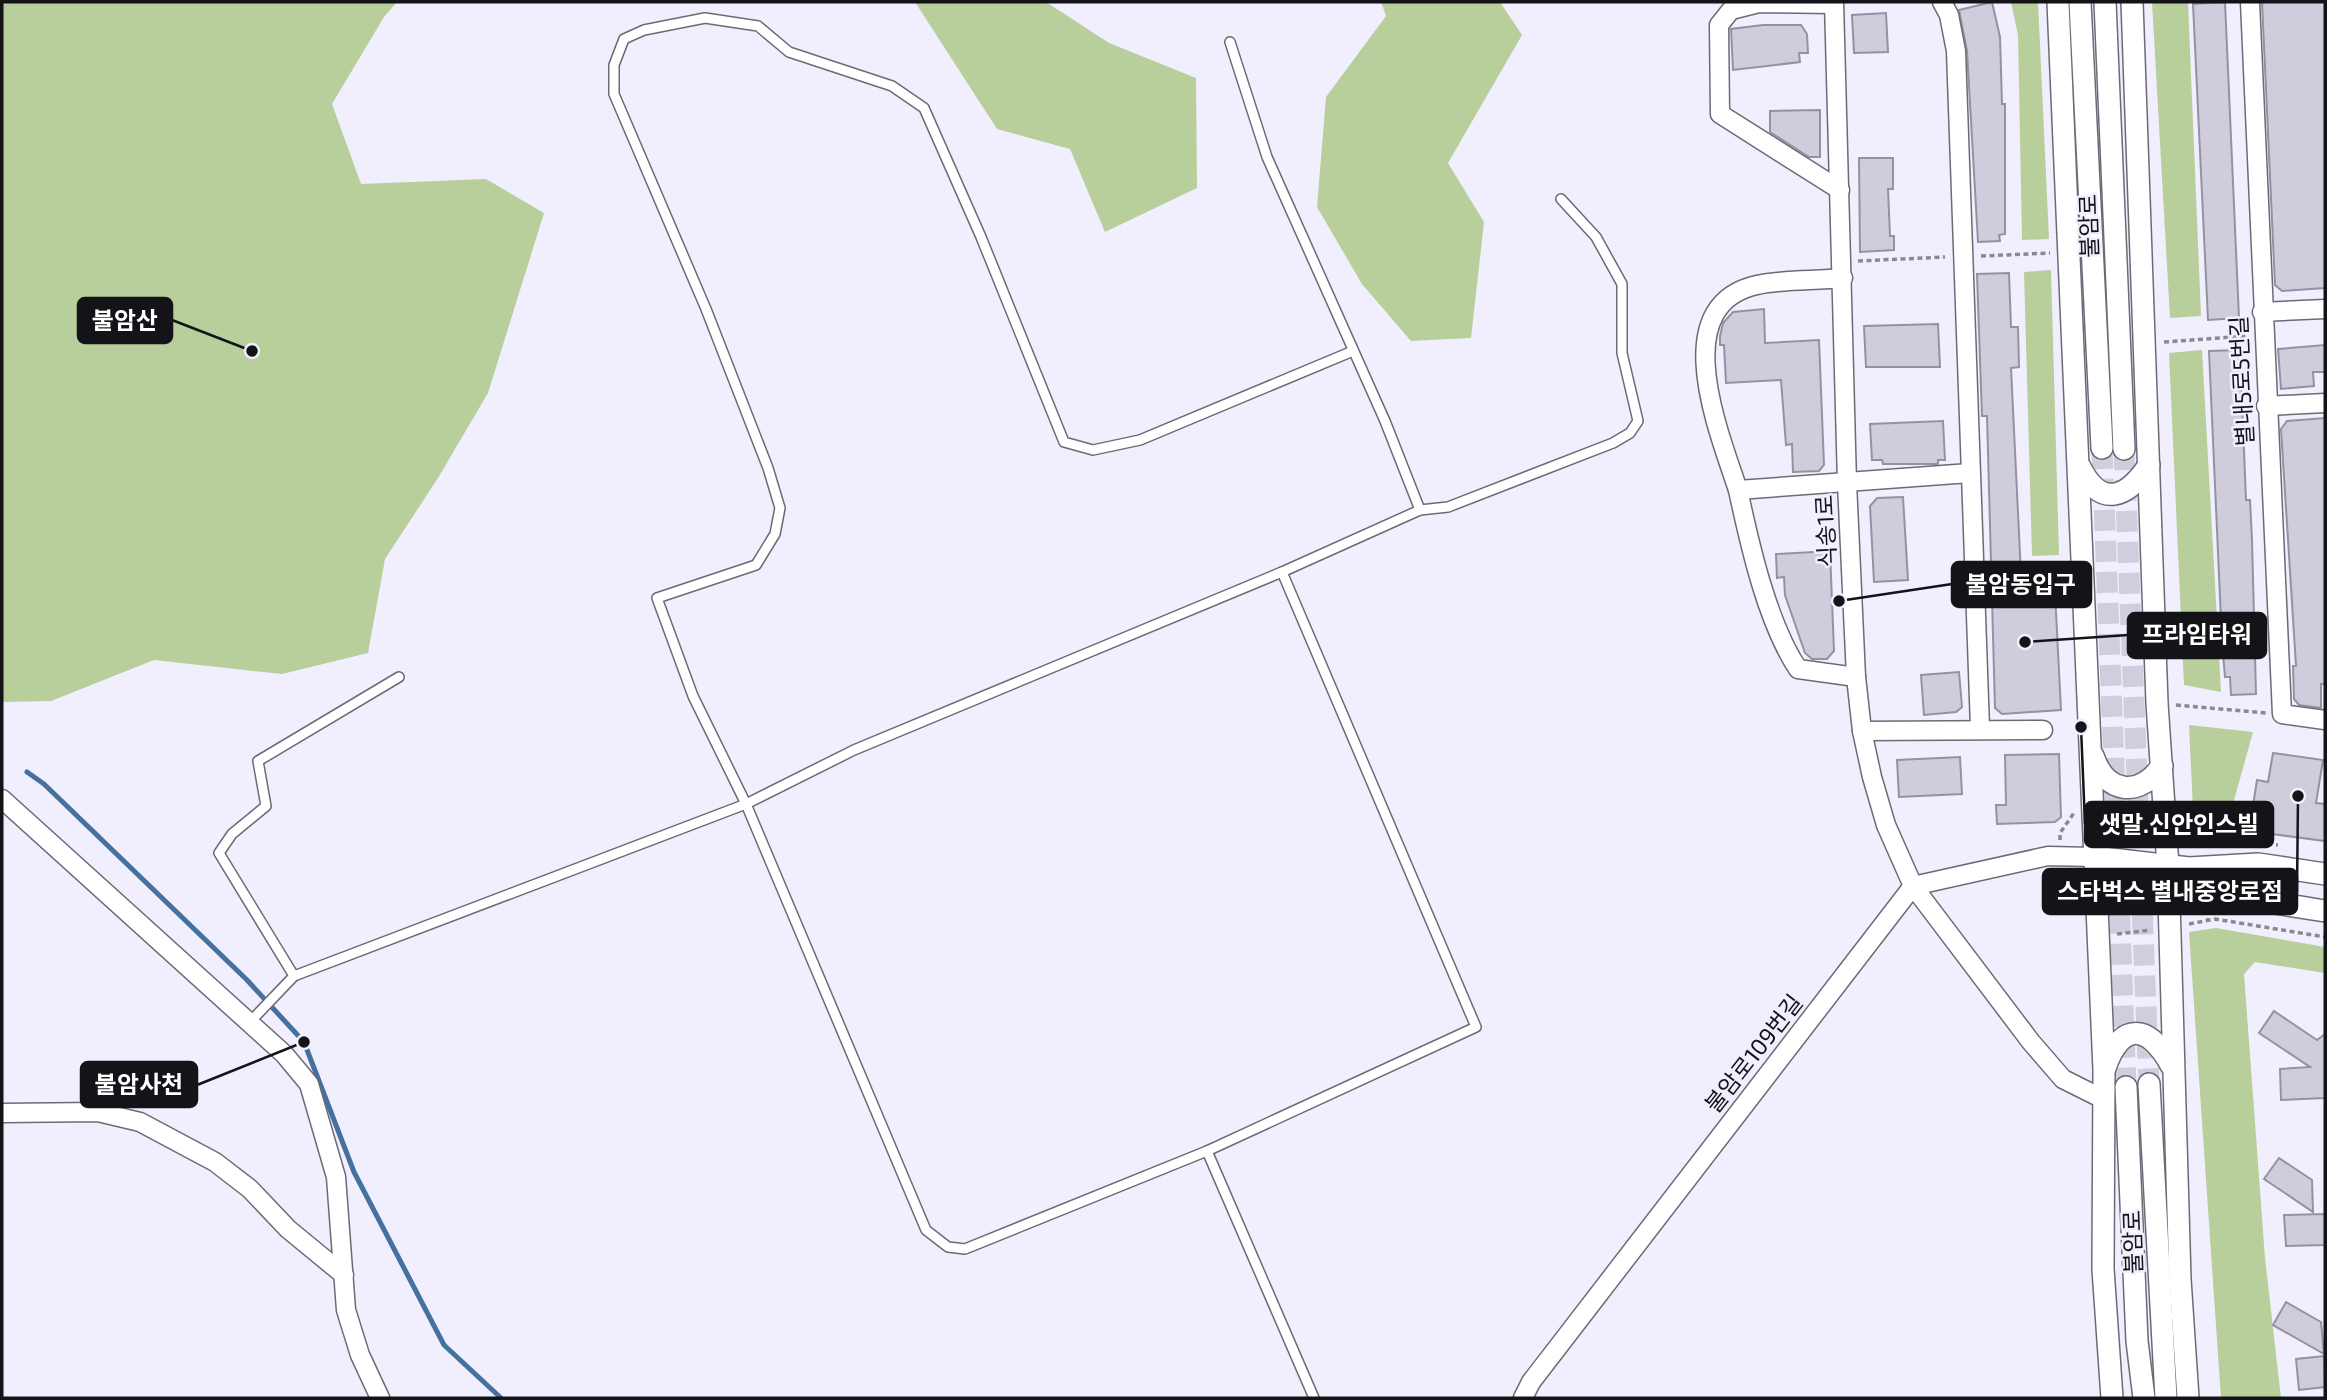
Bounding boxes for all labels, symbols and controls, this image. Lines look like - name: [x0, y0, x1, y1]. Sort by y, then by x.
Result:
- street label: 불암로: [2073, 194, 2103, 258]
- callout: 불암산: [78, 298, 172, 343]
- text: 불암산: [92, 305, 158, 334]
- street label: 별내5로5번길: [2224, 315, 2258, 447]
- street label: 식송1로: [1809, 494, 1841, 568]
- callout: 불암동입구: [1952, 562, 2091, 607]
- text: 불암동입구: [1966, 569, 2076, 598]
- callout: 프라임타워: [2128, 613, 2266, 658]
- text: 프라임타워: [2142, 619, 2252, 648]
- callout: 샛말.신안인스빌: [2085, 802, 2273, 847]
- text: 샛말.신안인스빌: [2099, 809, 2259, 838]
- callout: 스타벅스 별내중앙로점: [2043, 869, 2297, 914]
- text: 스타벅스 별내중앙로점: [2057, 876, 2283, 905]
- street label: 불암로109번길: [1698, 988, 1808, 1118]
- callout: 불암사천: [81, 1062, 197, 1107]
- text: 불암사천: [95, 1069, 183, 1098]
- street label: 불암로: [2117, 1210, 2147, 1274]

